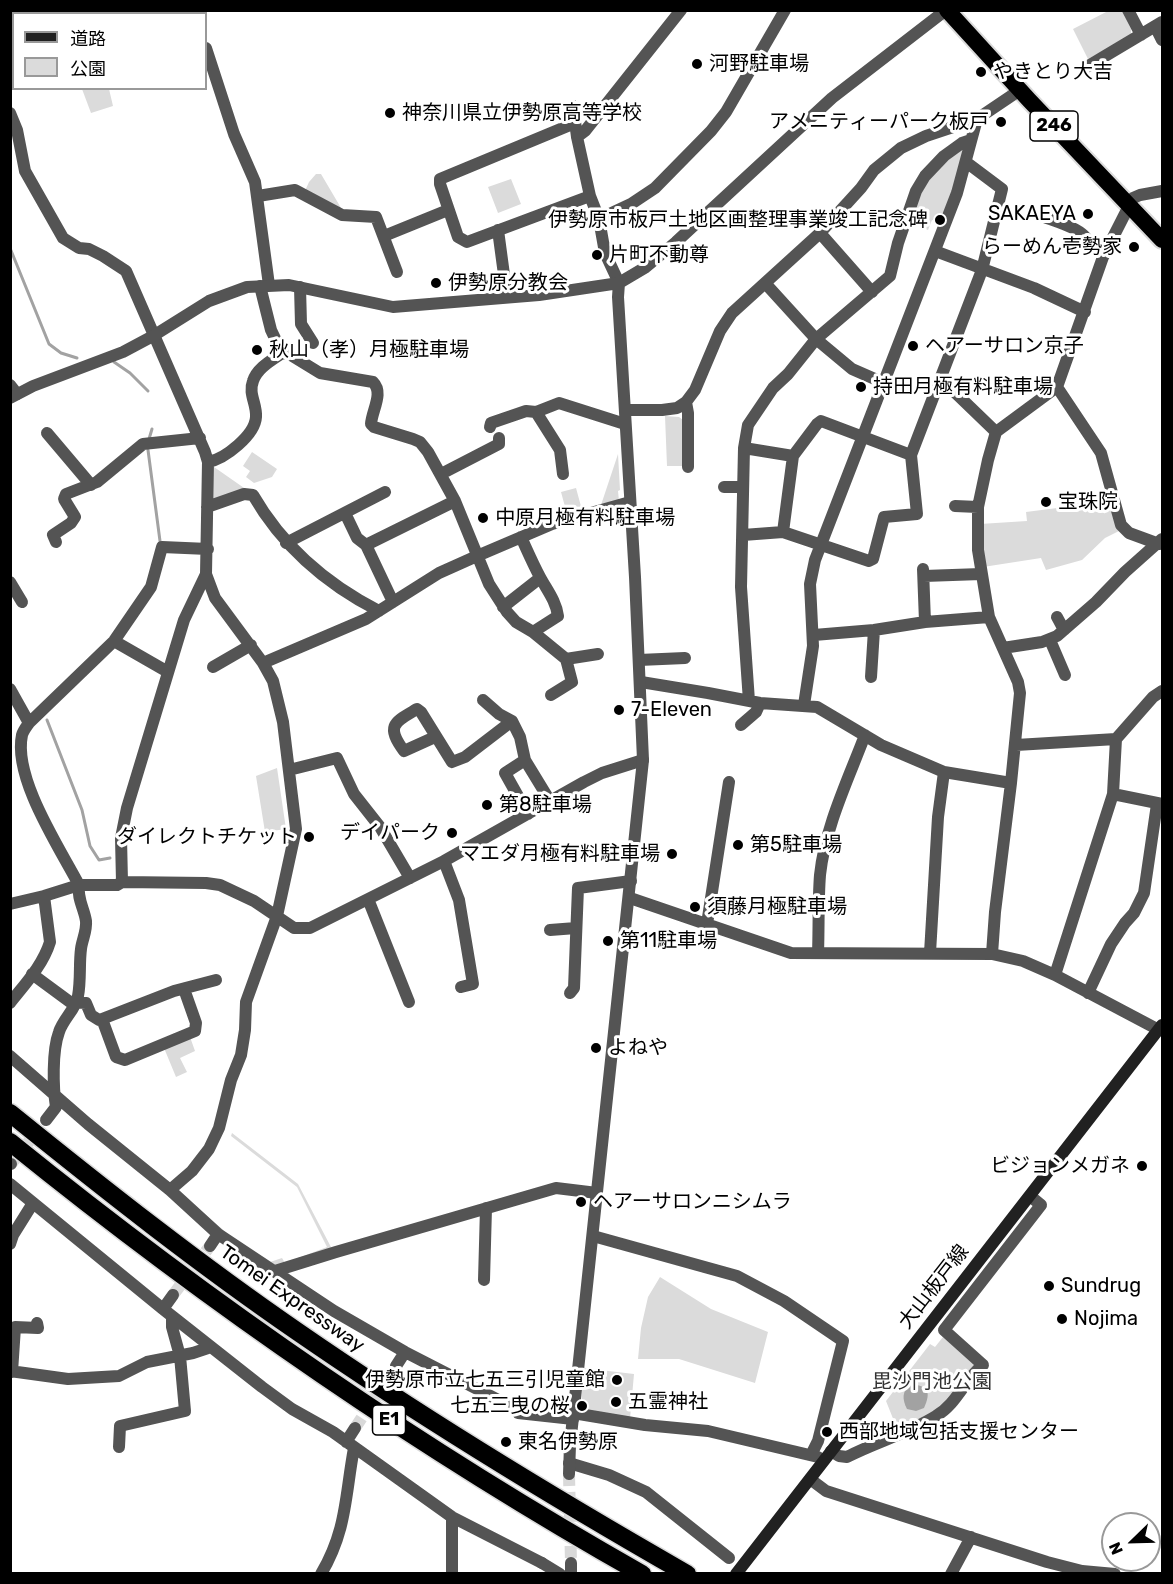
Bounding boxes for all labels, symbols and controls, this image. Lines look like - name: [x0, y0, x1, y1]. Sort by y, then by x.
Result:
- legend: [12, 12, 207, 90]
- text: 道路: [70, 28, 106, 50]
- place label: 河野駐車場: [709, 52, 809, 76]
- marker: 河野駐車場: [690, 57, 704, 71]
- text: 公園: [70, 58, 106, 80]
- place label: やきとり大吉: [993, 60, 1113, 84]
- marker: やきとり大吉: [974, 65, 988, 79]
- place label: 神奈川県立伊勢原高等学校: [402, 101, 642, 125]
- marker: 神奈川県立伊勢原高等学校: [383, 106, 397, 120]
- place label: アメニティーパーク板戸: [769, 110, 989, 134]
- road number: 246: [1030, 111, 1078, 141]
- marker: アメニティーパーク板戸: [994, 115, 1008, 129]
- place label: SAKAEYA: [988, 202, 1076, 226]
- marker: SAKAEYA: [1081, 207, 1095, 221]
- place label: 伊勢原市板戸土地区画整理事業竣工記念碑: [548, 208, 928, 232]
- marker: 伊勢原市板戸土地区画整理事業竣工記念碑: [933, 213, 947, 227]
- place label: らーめん壱勢家: [982, 235, 1122, 259]
- marker: らーめん壱勢家: [1127, 240, 1141, 254]
- place label: 片町不動尊: [609, 243, 709, 267]
- marker: 片町不動尊: [590, 248, 604, 262]
- place label: 伊勢原分教会: [448, 271, 568, 295]
- marker: 伊勢原分教会: [429, 276, 443, 290]
- place label: ヘアーサロン京子: [925, 334, 1084, 358]
- place label: 秋山（孝）月極駐車場: [269, 338, 469, 362]
- marker: ヘアーサロン京子: [906, 339, 920, 353]
- marker: 秋山（孝）月極駐車場: [250, 343, 264, 357]
- place label: 持田月極有料駐車場: [873, 375, 1053, 399]
- marker: 持田月極有料駐車場: [854, 380, 868, 394]
- place label: 宝珠院: [1058, 490, 1118, 514]
- marker: 宝珠院: [1039, 495, 1053, 509]
- place label: 中原月極有料駐車場: [495, 506, 675, 530]
- marker: 中原月極有料駐車場: [476, 511, 490, 525]
- place label: 7-Eleven: [631, 698, 712, 722]
- marker: 7-Eleven: [612, 703, 626, 717]
- place label: 第8駐車場: [499, 793, 592, 817]
- marker: 第8駐車場: [480, 798, 494, 812]
- place label: デイパーク: [340, 821, 440, 845]
- place label: ダイレクトチケット: [117, 825, 297, 849]
- marker: デイパーク: [445, 826, 459, 840]
- marker: ダイレクトチケット: [302, 830, 316, 844]
- place label: 第5駐車場: [750, 833, 842, 857]
- marker: 第5駐車場: [731, 838, 745, 852]
- place label: マエダ月極有料駐車場: [460, 842, 660, 866]
- marker: マエダ月極有料駐車場: [665, 847, 679, 861]
- place label: 須藤月極駐車場: [707, 895, 847, 919]
- marker: 須藤月極駐車場: [688, 900, 702, 914]
- place label: 第11駐車場: [620, 929, 717, 953]
- marker: 第11駐車場: [601, 934, 615, 948]
- place label: よねや: [608, 1036, 668, 1060]
- marker: よねや: [589, 1041, 603, 1055]
- place label: ビジョンメガネ: [990, 1154, 1130, 1178]
- marker: ビジョンメガネ: [1135, 1159, 1149, 1173]
- place label: ヘアーサロンニシムラ: [593, 1190, 792, 1214]
- marker: ヘアーサロンニシムラ: [574, 1195, 588, 1209]
- street label: Tomei Expressway: [215, 1240, 369, 1358]
- street label: 大山板戸線: [894, 1240, 974, 1334]
- place label: Sundrug: [1061, 1274, 1141, 1298]
- marker: Sundrug: [1042, 1279, 1056, 1293]
- place label: Nojima: [1074, 1307, 1138, 1331]
- marker: Nojima: [1055, 1312, 1069, 1326]
- place label: 伊勢原市立七五三引児童館: [365, 1368, 605, 1392]
- park label: 毘沙門池公園: [872, 1370, 992, 1394]
- marker: 伊勢原市立七五三引児童館: [610, 1373, 624, 1387]
- place label: 五霊神社: [628, 1390, 708, 1414]
- place label: 七五三曳の桜: [450, 1394, 570, 1418]
- marker: 五霊神社: [609, 1395, 623, 1409]
- marker: 七五三曳の桜: [575, 1399, 589, 1413]
- road number: E1: [372, 1405, 406, 1435]
- place label: 西部地域包括支援センター: [839, 1420, 1079, 1444]
- marker: 西部地域包括支援センター: [820, 1425, 834, 1439]
- place label: 東名伊勢原: [518, 1430, 618, 1454]
- marker: 東名伊勢原: [499, 1435, 513, 1449]
- north arrow: [1101, 1512, 1161, 1572]
- text: N: [1105, 1539, 1127, 1557]

